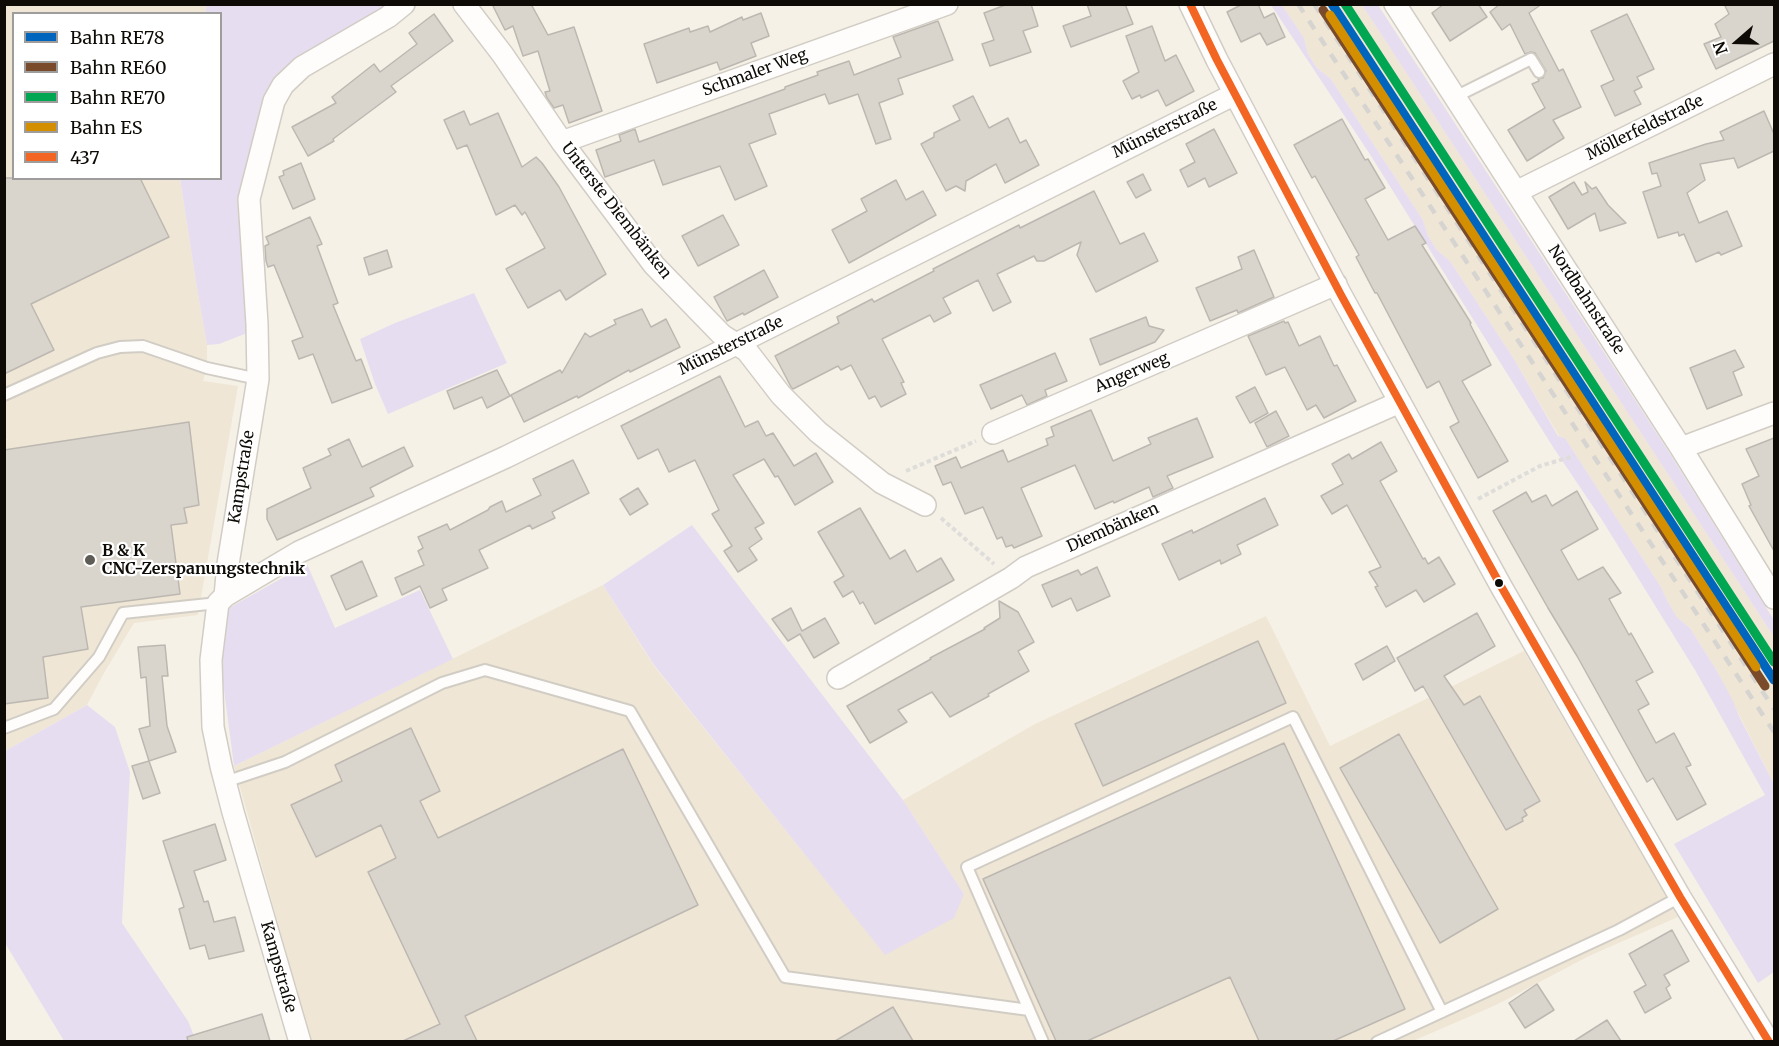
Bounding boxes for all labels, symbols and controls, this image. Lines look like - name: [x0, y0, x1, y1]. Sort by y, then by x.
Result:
- legend: [12, 12, 222, 180]
- north arrow: [1707, 12, 1767, 72]
- text: Bahn RE78: [70, 26, 165, 49]
- text: N: [1709, 39, 1732, 58]
- street label: Schmaler Weg: [700, 45, 810, 101]
- text: Bahn RE60: [70, 56, 167, 79]
- text: Bahn RE70: [70, 86, 165, 109]
- street label: Möllerfeldstraße: [1583, 91, 1707, 165]
- street label: Münsterstraße: [1110, 95, 1220, 163]
- text: Bahn ES: [70, 116, 142, 139]
- street label: Unterste Diembänken: [557, 139, 675, 283]
- text: 437: [70, 146, 99, 169]
- street label: Nordbahnstraße: [1544, 242, 1628, 358]
- street label: Münsterstraße: [676, 312, 786, 380]
- street label: Angerweg: [1092, 349, 1172, 397]
- street label: Kampstraße: [225, 429, 259, 525]
- street label: Diembänken: [1064, 499, 1162, 557]
- place label: B & K CNC-Zerspanungstechnik: [102, 541, 305, 579]
- marker: B & K CNC-Zerspanungstechnik: [83, 553, 97, 567]
- unlabelled marker: [1493, 577, 1505, 589]
- street label: Kampstraße: [256, 919, 300, 1015]

